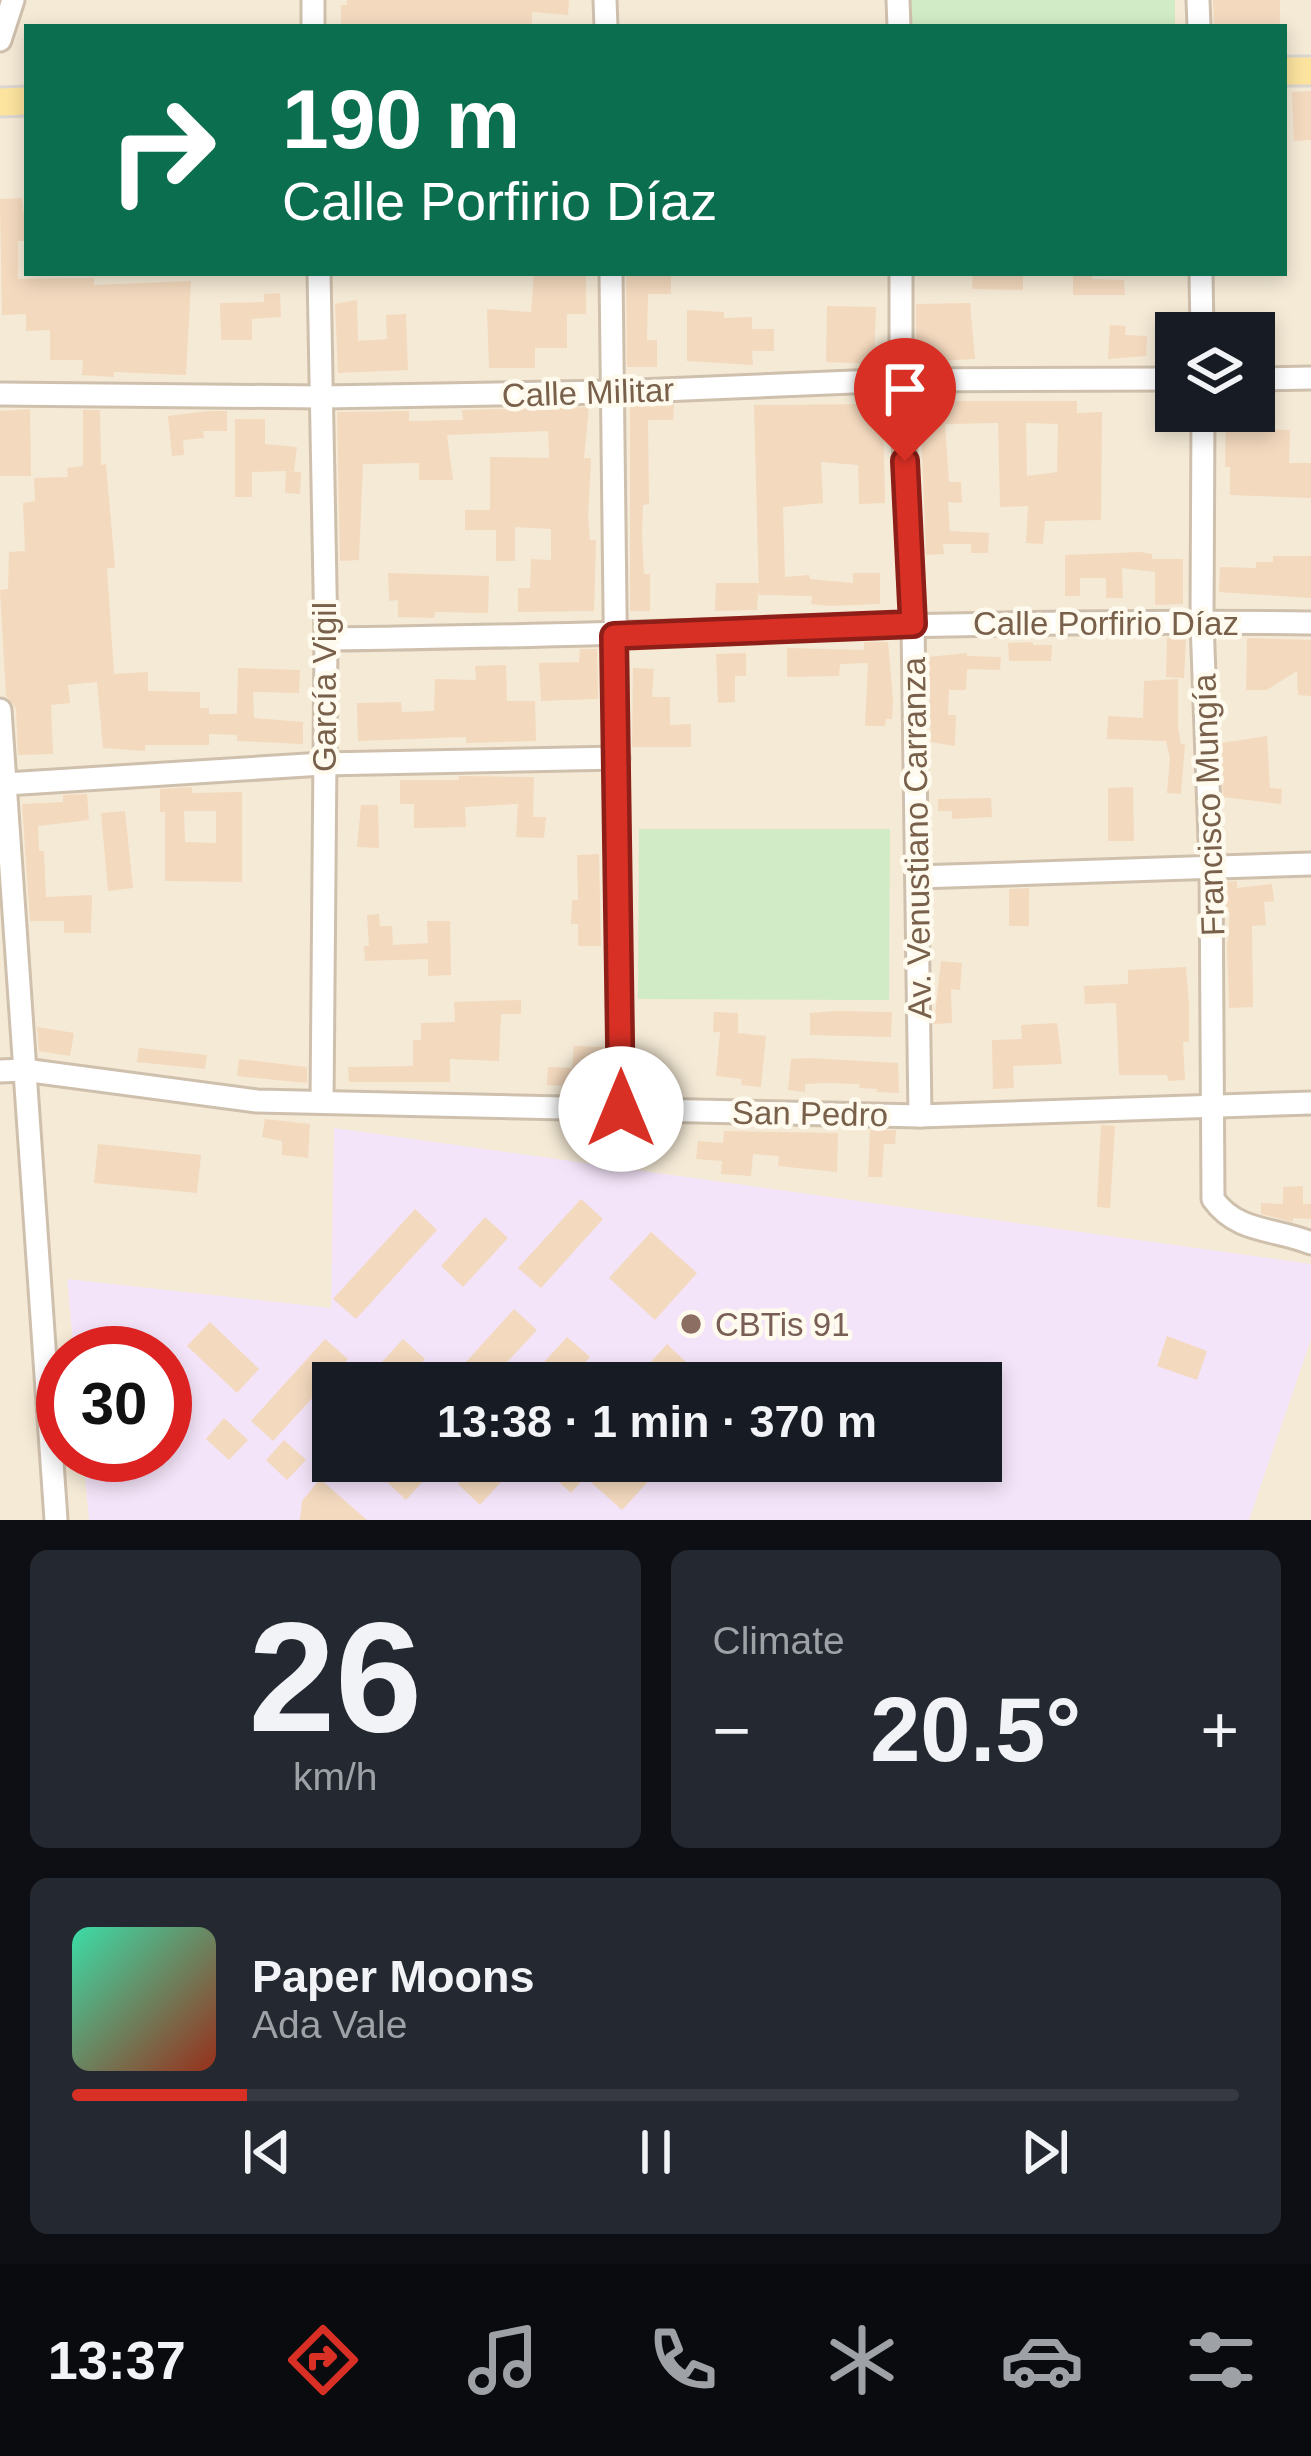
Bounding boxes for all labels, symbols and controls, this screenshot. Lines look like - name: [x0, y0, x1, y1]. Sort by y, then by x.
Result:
- icon: right: [84, 72, 240, 228]
- text: 190 m: [282, 72, 520, 166]
- text: Calle Porfirio Díaz: [282, 171, 717, 231]
- map controls: [1155, 312, 1275, 432]
- button: layers: [1155, 312, 1275, 432]
- pin: [854, 338, 956, 461]
- icon: arrive: [872, 356, 938, 422]
- street label: Calle Militar: [501, 371, 675, 414]
- street label: García Vigil: [306, 602, 343, 772]
- street label: Calle Porfirio Díaz: [973, 605, 1239, 642]
- street label: Av. Venustiano Carranza: [895, 656, 938, 1019]
- street label: Francisco Mungía: [1185, 673, 1232, 937]
- position arrow: [558, 1046, 684, 1172]
- street label: San Pedro: [732, 1094, 888, 1133]
- place label: CBTis 91: [715, 1306, 849, 1343]
- marker: CBTis 91: [678, 1311, 704, 1337]
- speed limit sign: 30: [36, 1326, 192, 1482]
- text: 13:38 · 1 min · 370 m: [437, 1396, 877, 1447]
- text: 26: [248, 1590, 422, 1764]
- text: Climate: [713, 1619, 845, 1662]
- text: 20.5°: [870, 1680, 1081, 1780]
- text: −: [713, 1693, 751, 1767]
- text: +: [1200, 1693, 1239, 1767]
- text: km/h: [293, 1755, 378, 1798]
- text: Paper Moons: [252, 1951, 535, 2002]
- text: Ada Vale: [252, 2003, 407, 2046]
- icon: previous: [234, 2119, 300, 2185]
- icon: pause: [623, 2119, 689, 2185]
- icon: next: [1012, 2119, 1078, 2185]
- icon: directions: [281, 2318, 365, 2402]
- icon: music: [461, 2318, 545, 2402]
- icon: phone: [641, 2318, 725, 2402]
- icon: climate: [820, 2318, 904, 2402]
- icon: car: [1000, 2318, 1084, 2402]
- icon: filters: [1179, 2318, 1263, 2402]
- text: 13:37: [48, 2330, 186, 2390]

